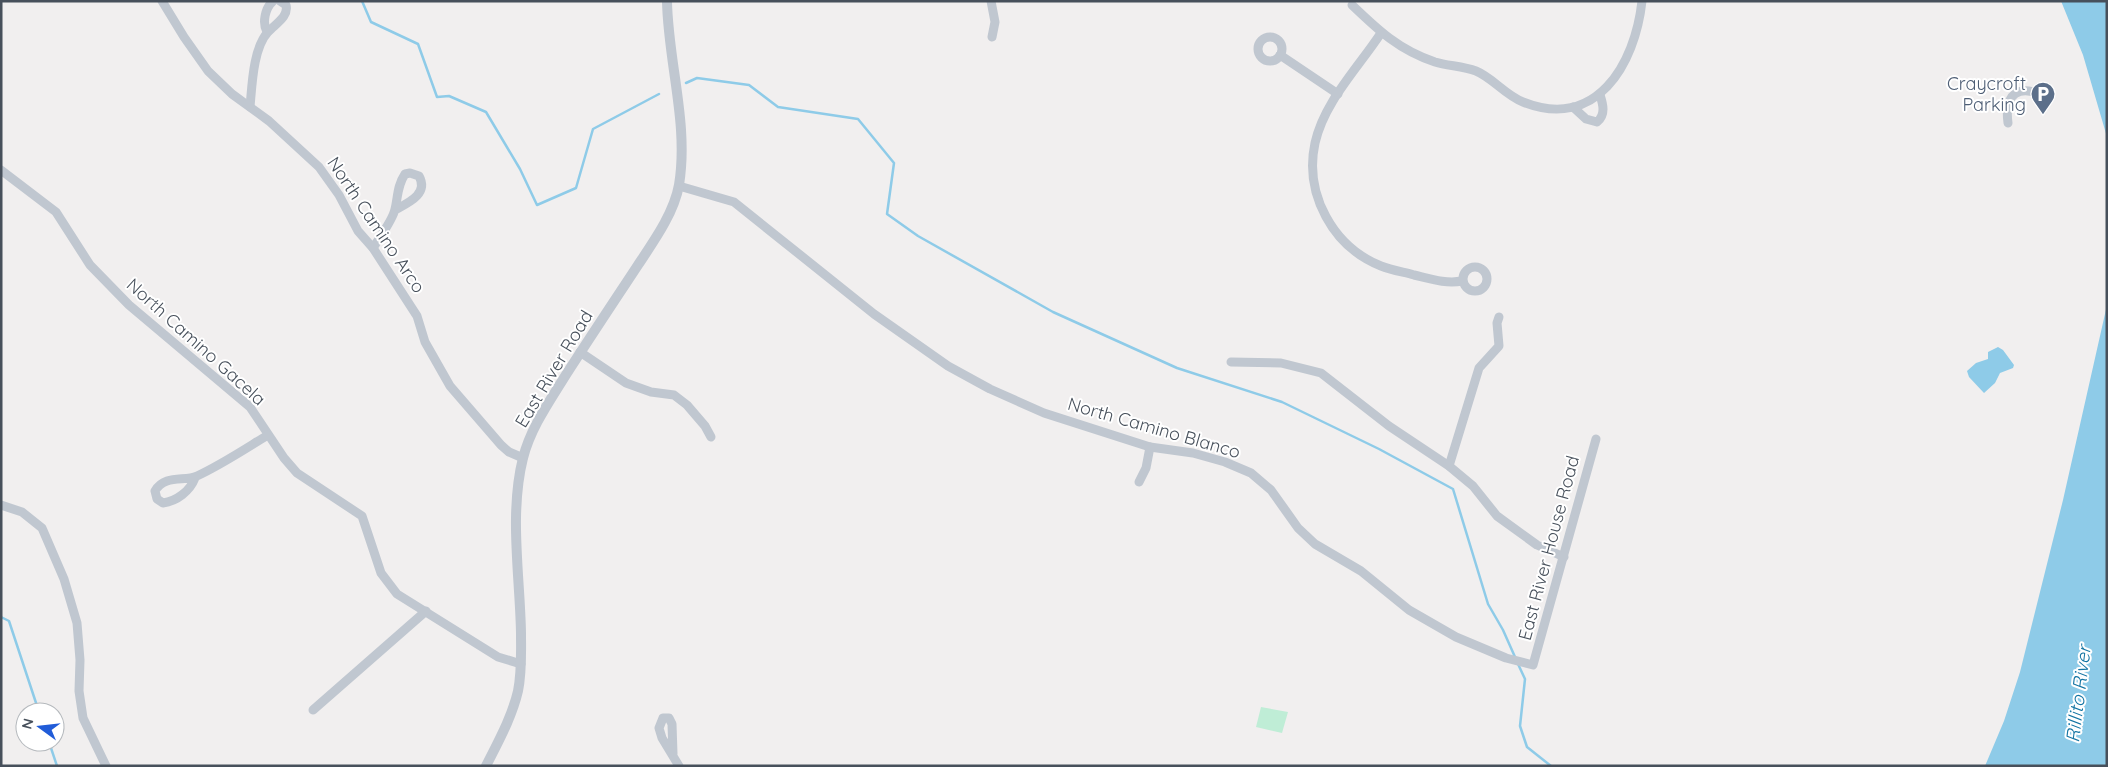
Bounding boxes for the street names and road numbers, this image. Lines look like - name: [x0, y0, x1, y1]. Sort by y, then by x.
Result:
- street label: North Camino Arco: [322, 152, 431, 297]
- street label: North Camino Gacela: [122, 273, 271, 410]
- street label: East River Road: [510, 306, 598, 431]
- street label: North Camino Blanco: [1065, 392, 1243, 463]
- street label: East River House Road: [1513, 453, 1584, 643]

